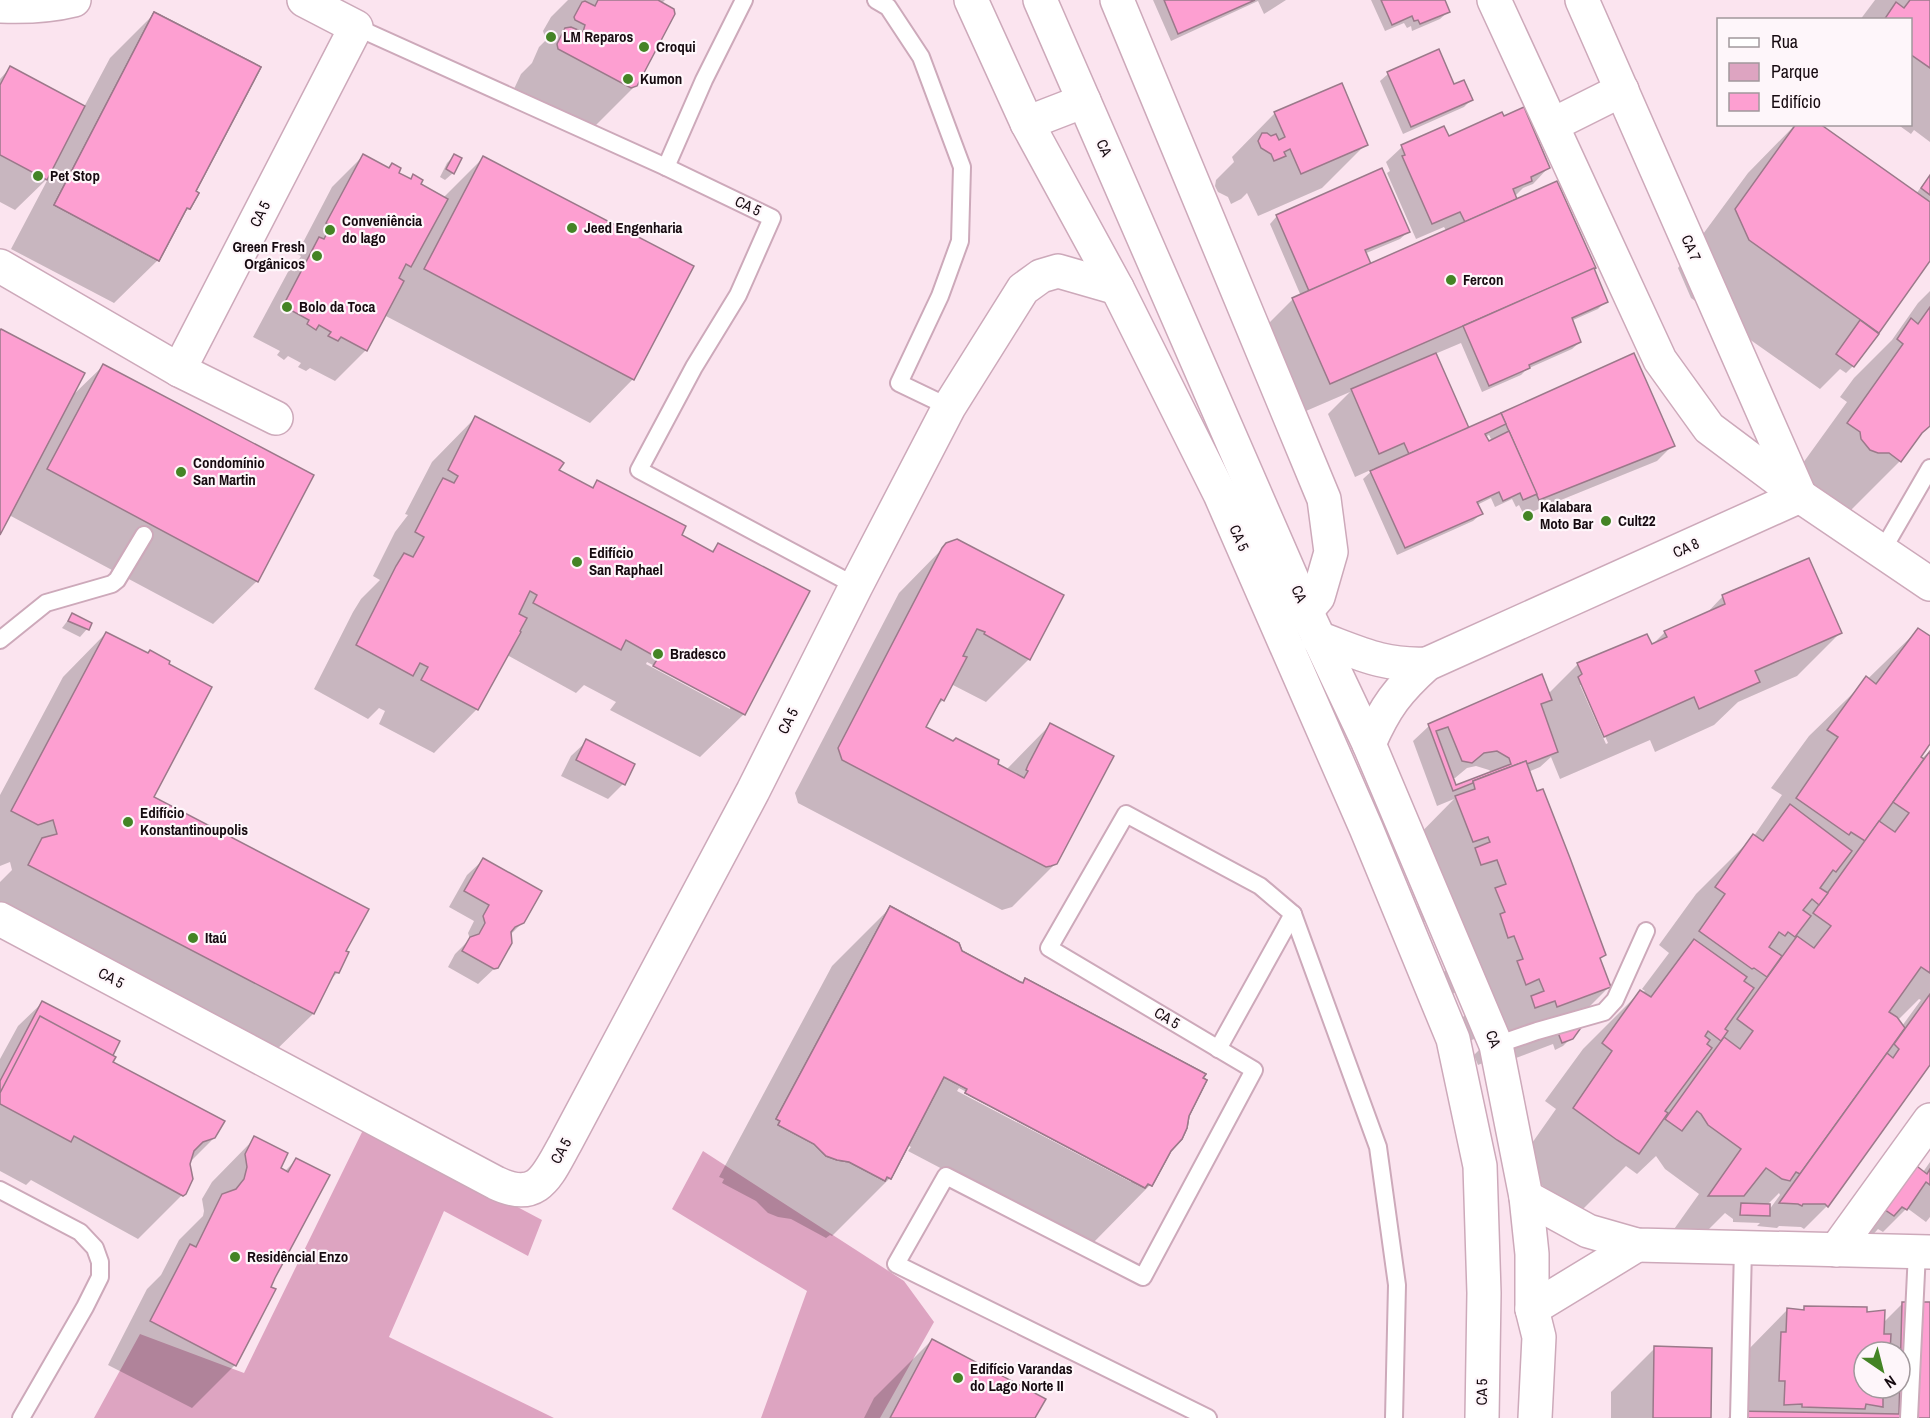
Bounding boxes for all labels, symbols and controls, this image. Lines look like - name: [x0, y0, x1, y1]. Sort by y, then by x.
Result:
- legend: [1717, 18, 1912, 126]
- place label: LM Reparos: [563, 26, 634, 47]
- text: Rua: [1771, 29, 1798, 54]
- marker: LM Reparos: [544, 30, 558, 44]
- place label: Croqui: [656, 36, 696, 57]
- marker: Croqui: [637, 40, 651, 54]
- text: Parque: [1771, 59, 1819, 84]
- place label: Kumon: [640, 68, 682, 89]
- marker: Kumon: [621, 72, 635, 86]
- text: Edifício: [1771, 89, 1821, 114]
- street label: CA: [1091, 136, 1118, 161]
- place label: Pet Stop: [50, 165, 100, 186]
- marker: Pet Stop: [31, 169, 45, 183]
- street label: CA 5: [732, 190, 765, 221]
- street label: CA 5: [244, 197, 275, 230]
- place label: Conveniência do lago: [342, 210, 422, 248]
- place label: Jeed Engenharia: [584, 217, 683, 238]
- marker: Jeed Engenharia: [565, 221, 579, 235]
- marker: Conveniência do lago: [323, 223, 337, 237]
- street label: CA 7: [1676, 231, 1707, 264]
- place label: Green Fresh Orgânicos: [233, 236, 305, 274]
- marker: Green Fresh Orgânicos: [310, 249, 324, 263]
- place label: Fercon: [1463, 269, 1503, 290]
- marker: Fercon: [1444, 273, 1458, 287]
- place label: Bolo da Toca: [299, 296, 375, 317]
- marker: Bolo da Toca: [280, 300, 294, 314]
- place label: Condomínio San Martin: [193, 452, 265, 490]
- marker: Condomínio San Martin: [174, 465, 188, 479]
- place label: Kalabara Moto Bar: [1540, 496, 1594, 534]
- marker: Kalabara Moto Bar: [1521, 509, 1535, 523]
- place label: Cult22: [1618, 510, 1656, 531]
- marker: Cult22: [1599, 514, 1613, 528]
- street label: CA 5: [1224, 521, 1255, 554]
- street label: CA 8: [1669, 532, 1702, 563]
- place label: Edifício San Raphael: [589, 542, 663, 580]
- marker: Edifício San Raphael: [570, 555, 584, 569]
- street label: CA: [1286, 582, 1313, 607]
- place label: Bradesco: [670, 643, 726, 664]
- marker: Bradesco: [651, 647, 665, 661]
- street label: CA 5: [772, 704, 803, 737]
- place label: Edifício Konstantinoupolis: [140, 802, 248, 840]
- marker: Edifício Konstantinoupolis: [121, 815, 135, 829]
- place label: Itaú: [205, 927, 227, 948]
- marker: Itaú: [186, 931, 200, 945]
- street label: CA 5: [95, 962, 128, 993]
- street label: CA 5: [1150, 1002, 1184, 1034]
- street label: CA: [1481, 1027, 1507, 1051]
- street label: CA 5: [545, 1134, 576, 1168]
- place label: Residêncial Enzo: [247, 1246, 348, 1267]
- marker: Residêncial Enzo: [228, 1250, 242, 1264]
- north arrow: [1852, 1340, 1912, 1400]
- place label: Edifício Varandas do Lago Norte II: [970, 1358, 1073, 1396]
- marker: Edifício Varandas do Lago Norte II: [951, 1371, 965, 1385]
- text: N: [1880, 1371, 1901, 1394]
- street label: CA 5: [1471, 1378, 1492, 1406]

